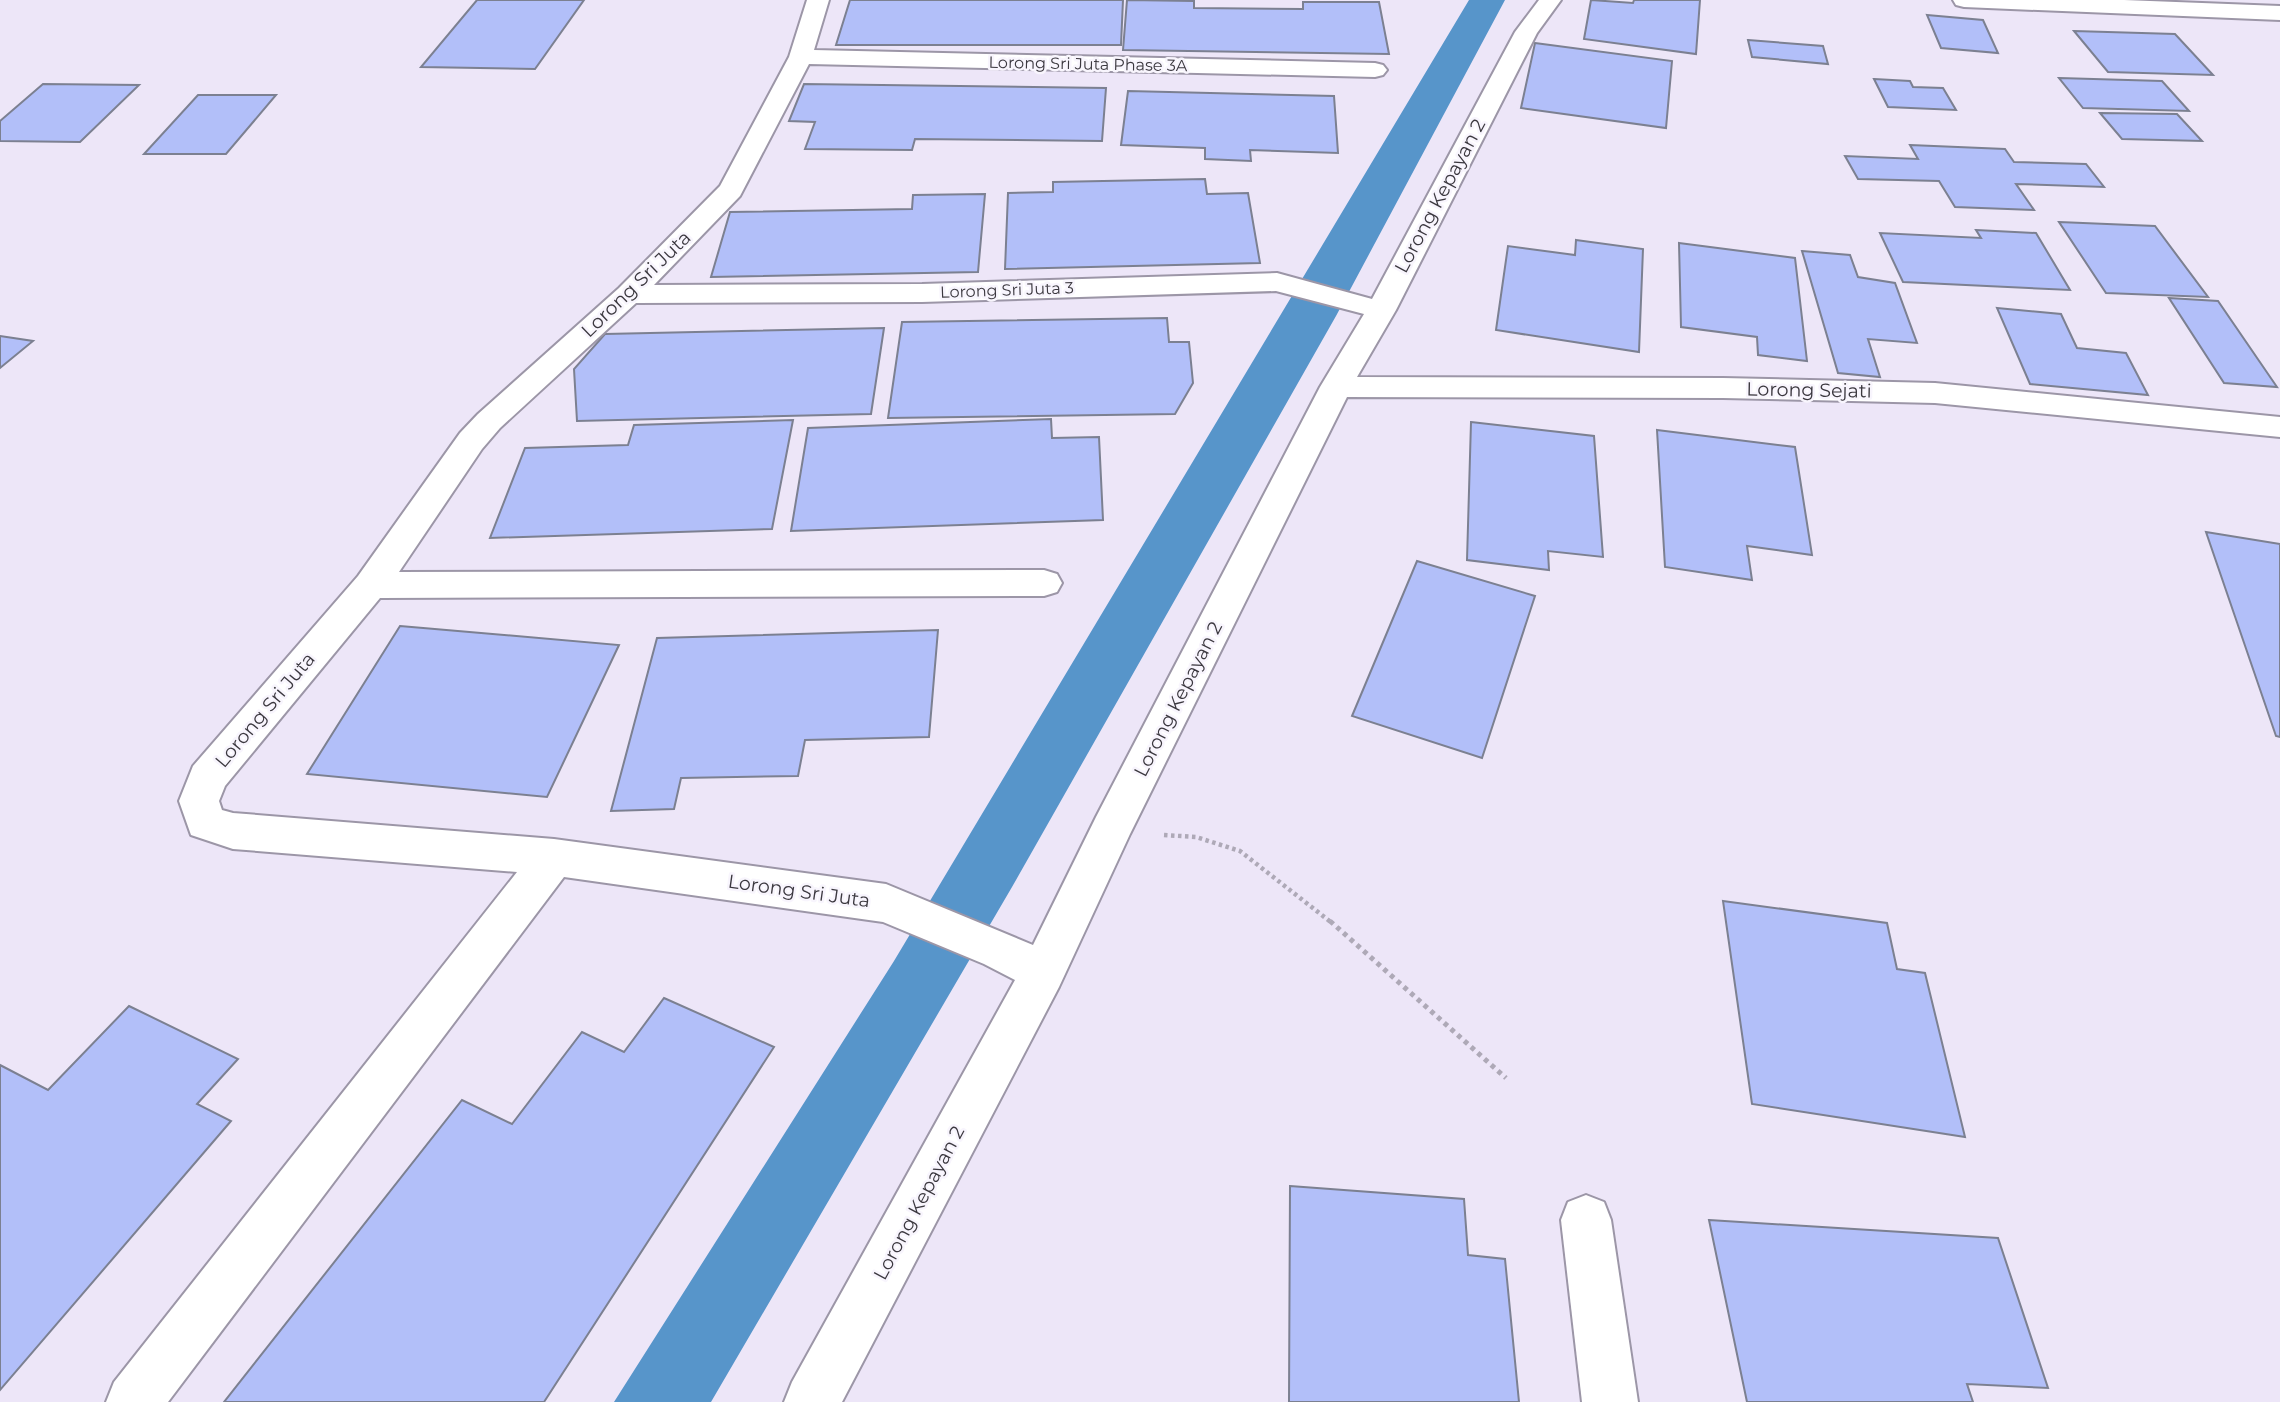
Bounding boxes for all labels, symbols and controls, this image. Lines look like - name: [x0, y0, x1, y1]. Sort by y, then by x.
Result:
- street label: Lorong Sri Juta Phase 3A: [988, 53, 1188, 75]
- street label: Lorong Kepayan 2: [1390, 115, 1490, 277]
- street label: Lorong Sri Juta: [577, 226, 695, 342]
- street label: Lorong Sri Juta 3: [940, 278, 1074, 302]
- street label: Lorong Sejati: [1746, 377, 1872, 403]
- street label: Lorong Kepayan 2: [1129, 617, 1227, 780]
- street label: Lorong Sri Juta: [210, 648, 320, 772]
- street label: Lorong Sri Juta: [727, 870, 871, 912]
- street label: Lorong Kepayan 2: [869, 1122, 969, 1284]

